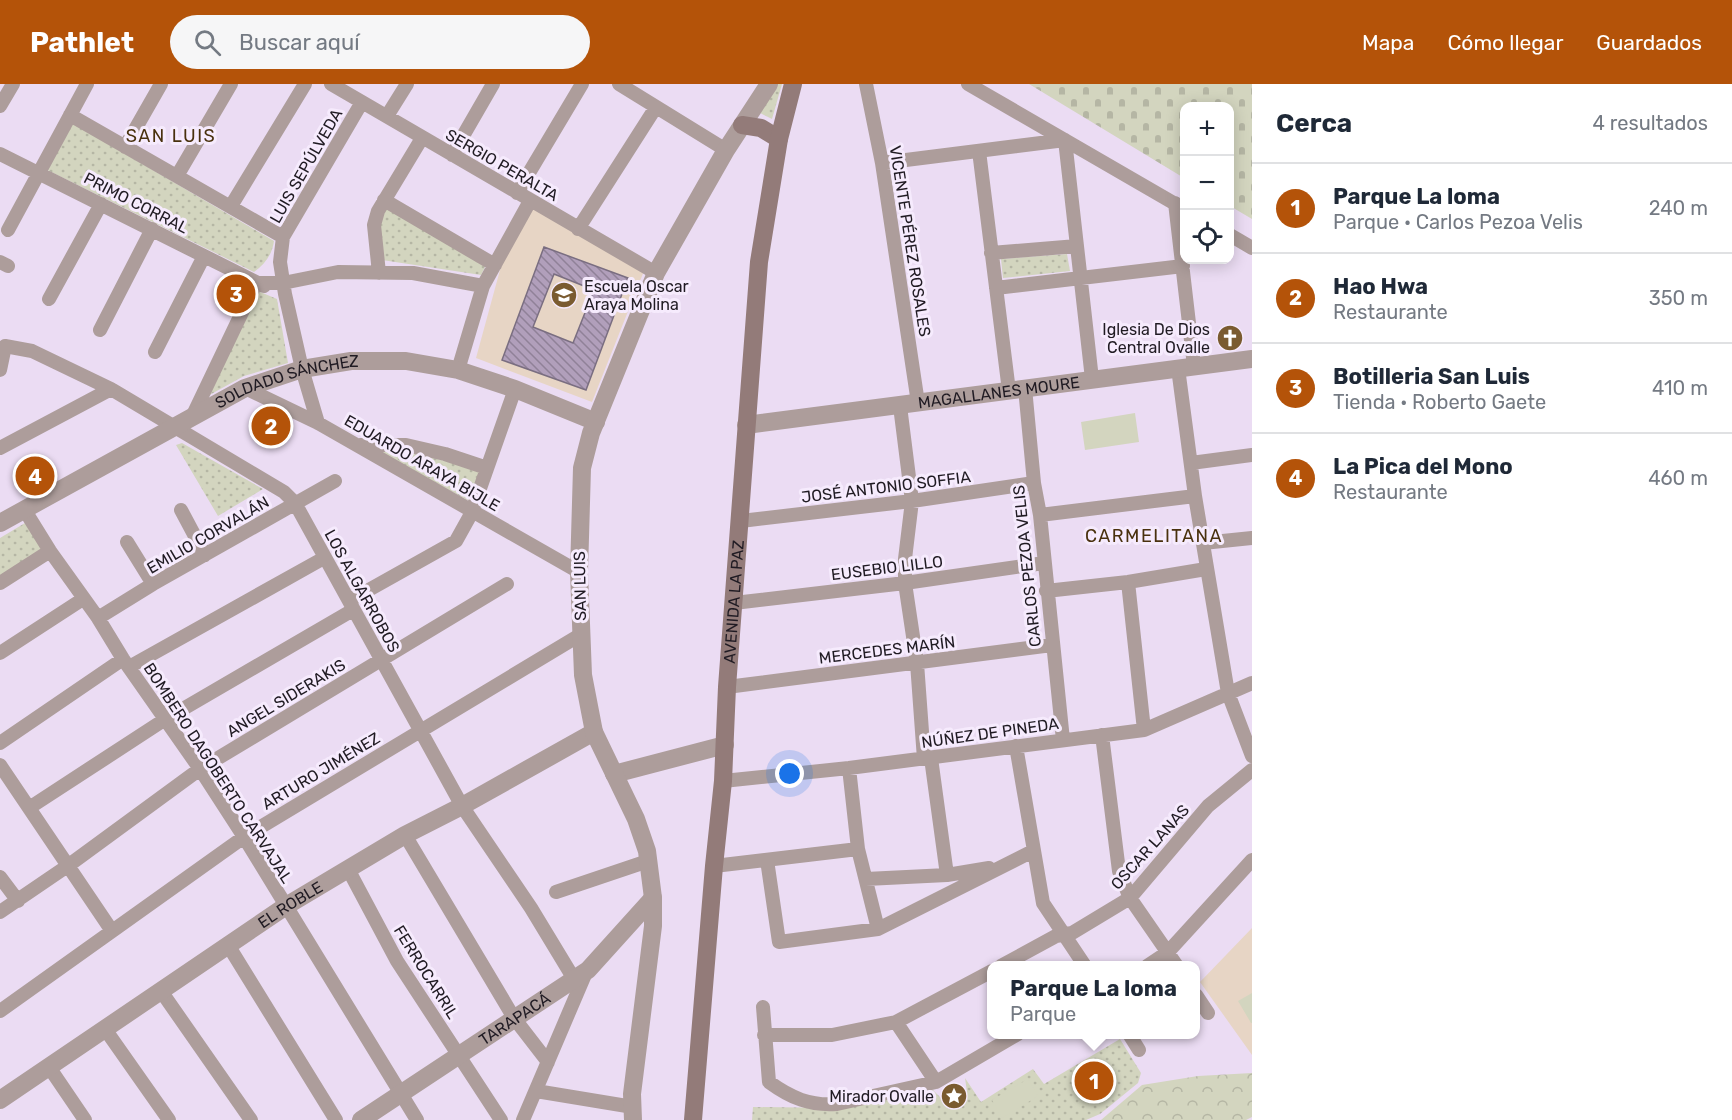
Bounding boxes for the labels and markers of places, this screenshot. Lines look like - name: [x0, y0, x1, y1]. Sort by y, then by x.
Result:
- pin: 3: [216, 272, 256, 316]
- place label: Escuela Oscar Araya Molina: [584, 277, 689, 314]
- school or university icon: Escuela Oscar Araya Molina: [549, 280, 579, 310]
- place label: Iglesia De Dios Central Ovalle: [1102, 320, 1210, 357]
- church icon: Iglesia De Dios Central Ovalle: [1215, 323, 1245, 353]
- pin: 2: [252, 404, 290, 448]
- pin: 4: [15, 454, 54, 498]
- pin: 1: [1074, 1058, 1114, 1104]
- place icon: Mirador Ovalle: [939, 1081, 969, 1111]
- place label: Mirador Ovalle: [829, 1087, 934, 1106]

